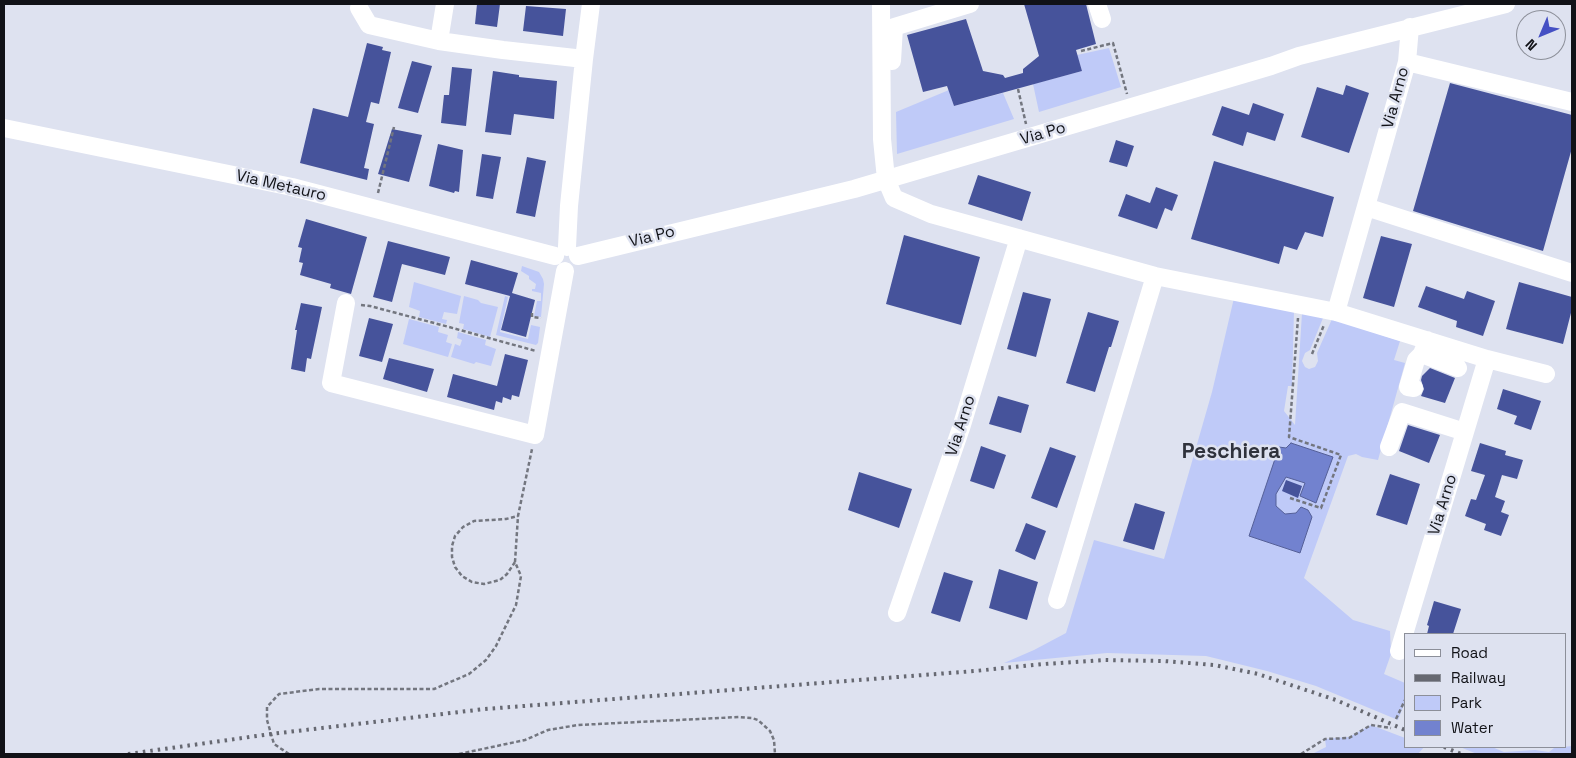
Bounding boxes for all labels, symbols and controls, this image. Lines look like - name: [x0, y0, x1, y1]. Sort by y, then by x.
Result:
- north arrow: [1516, 10, 1566, 60]
- text: N: [1521, 35, 1541, 55]
- street label: Via Arno: [1379, 65, 1413, 131]
- street label: Via Po: [1018, 118, 1068, 150]
- street label: Via Metauro: [234, 166, 328, 206]
- street label: Via Po: [627, 222, 677, 252]
- street label: Via Arno: [942, 393, 980, 459]
- district label: Peschiera: [1182, 439, 1280, 465]
- street label: Via Arno: [1425, 472, 1461, 538]
- legend: [1404, 633, 1566, 748]
- text: Road: [1451, 643, 1488, 662]
- text: Railway: [1451, 668, 1506, 687]
- text: Park: [1451, 693, 1482, 712]
- text: Water: [1451, 718, 1493, 737]

